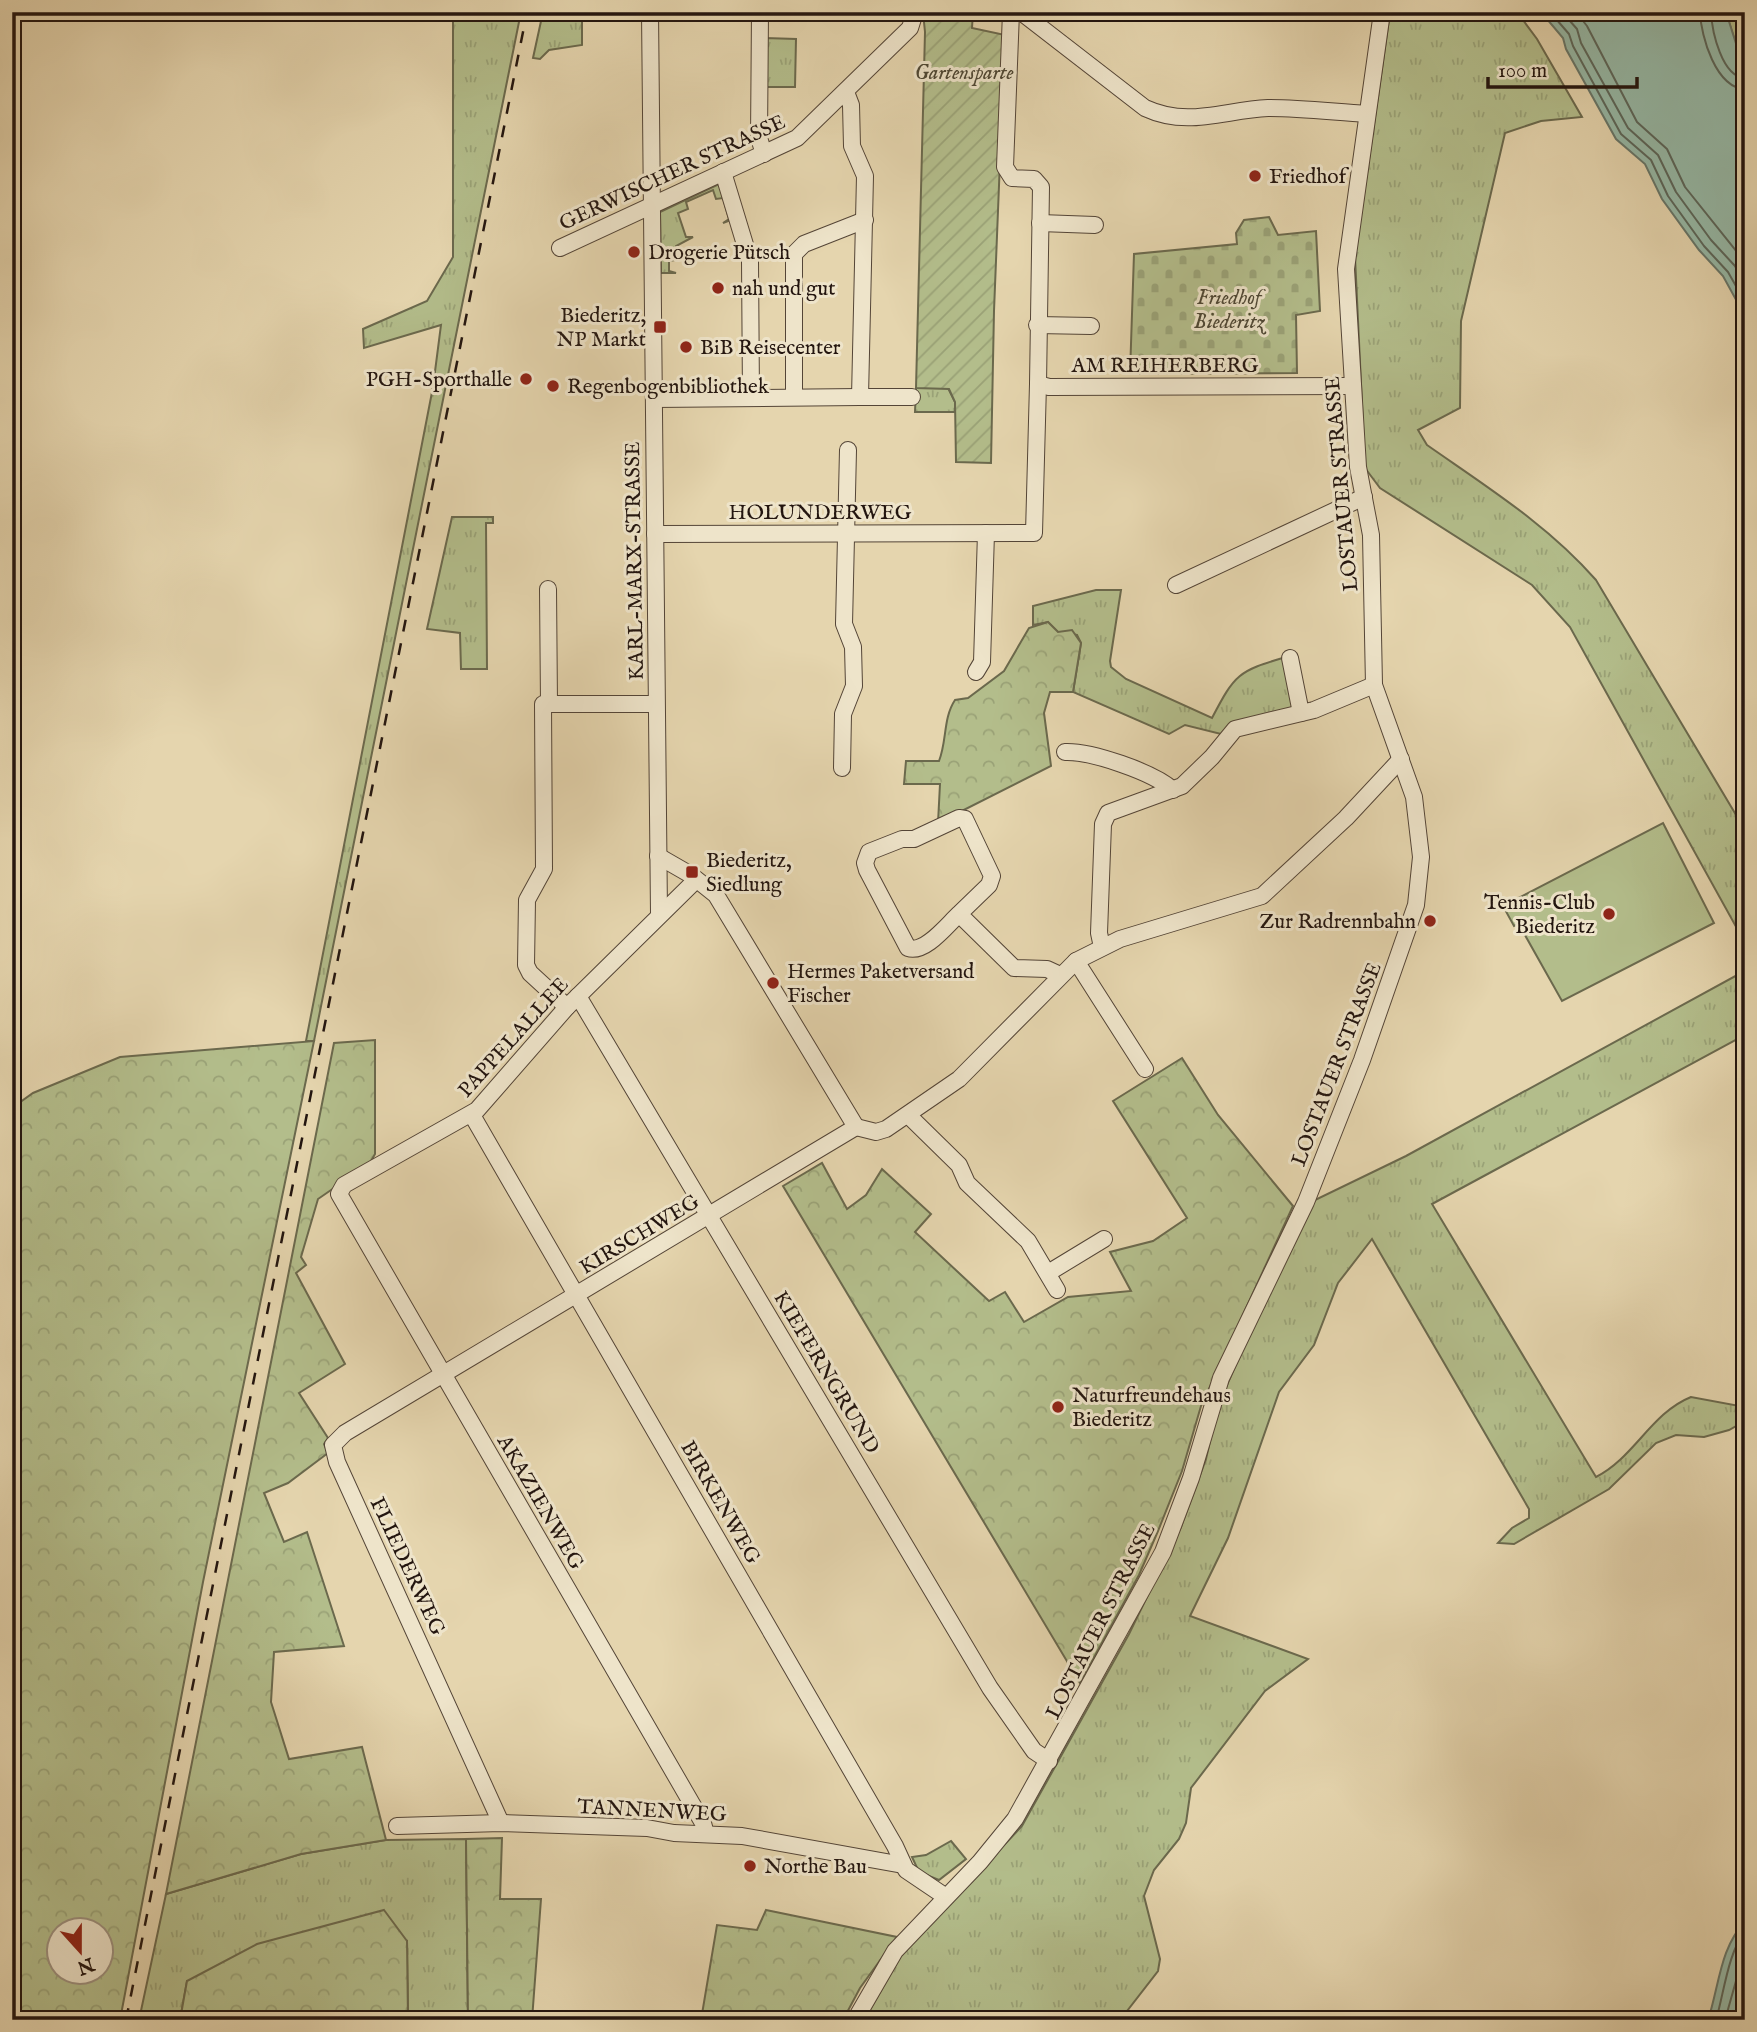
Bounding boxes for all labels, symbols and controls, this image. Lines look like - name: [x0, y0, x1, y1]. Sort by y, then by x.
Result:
- scale bar: [1488, 46, 1636, 90]
- text: 100 m: [1498, 58, 1547, 85]
- park label: Gartensparte: [914, 60, 1014, 87]
- street label: GERWISCHER STRASSE: [555, 109, 790, 238]
- place label: Friedhof: [1269, 164, 1349, 191]
- marker: Friedhof: [1247, 168, 1263, 184]
- place label: Drogerie Pütsch: [648, 240, 790, 267]
- marker: Drogerie Pütsch: [626, 244, 642, 260]
- place label: nah und gut: [732, 276, 835, 303]
- marker: nah und gut: [710, 280, 726, 296]
- park label: Friedhof Biederitz: [1194, 285, 1266, 336]
- place label: Biederitz, NP Markt: [556, 303, 646, 354]
- marker: Biederitz, NP Markt: [652, 319, 668, 335]
- place label: BiB Reisecenter: [700, 335, 841, 362]
- marker: BiB Reisecenter: [678, 339, 694, 355]
- street label: AM REIHERBERG: [1070, 353, 1259, 380]
- place label: PGH-Sporthalle: [366, 367, 512, 394]
- marker: PGH-Sporthalle: [518, 371, 534, 387]
- place label: Regenbogenbibliothek: [567, 374, 770, 401]
- street label: LOSTAUER STRASSE: [1320, 375, 1365, 593]
- marker: Regenbogenbibliothek: [545, 378, 561, 394]
- street label: KARL-MARX-STRASSE: [620, 441, 651, 681]
- street label: HOLUNDERWEG: [729, 500, 912, 527]
- place label: Biederitz, Siedlung: [706, 848, 792, 899]
- marker: Biederitz, Siedlung: [684, 864, 700, 880]
- place label: Tennis-Club Biederitz: [1484, 890, 1595, 941]
- marker: Tennis-Club Biederitz: [1601, 906, 1617, 922]
- place label: Zur Radrennbahn: [1260, 909, 1416, 936]
- marker: Zur Radrennbahn: [1422, 913, 1438, 929]
- place label: Hermes Paketversand Fischer: [787, 959, 975, 1010]
- street label: LOSTAUER STRASSE: [1286, 959, 1389, 1170]
- street label: PAPPELALLEE: [453, 972, 575, 1104]
- marker: Hermes Paketversand Fischer: [765, 975, 781, 991]
- street label: KIRSCHWEG: [575, 1189, 705, 1282]
- street label: KIEFERNGRUND: [767, 1287, 885, 1459]
- place label: Naturfreundehaus Biederitz: [1072, 1383, 1231, 1434]
- marker: Naturfreundehaus Biederitz: [1050, 1399, 1066, 1415]
- street label: AKAZIENWEG: [490, 1430, 589, 1575]
- street label: BIRKENWEG: [674, 1436, 766, 1569]
- street label: FLIEDERWEG: [363, 1493, 451, 1640]
- street label: LOSTAUER STRASSE: [1040, 1519, 1162, 1724]
- street label: TANNENWEG: [577, 1794, 727, 1829]
- place label: Northe Bau: [764, 1854, 867, 1881]
- marker: Northe Bau: [742, 1858, 758, 1874]
- north arrow: [46, 1916, 116, 1986]
- text: N: [73, 1950, 98, 1979]

